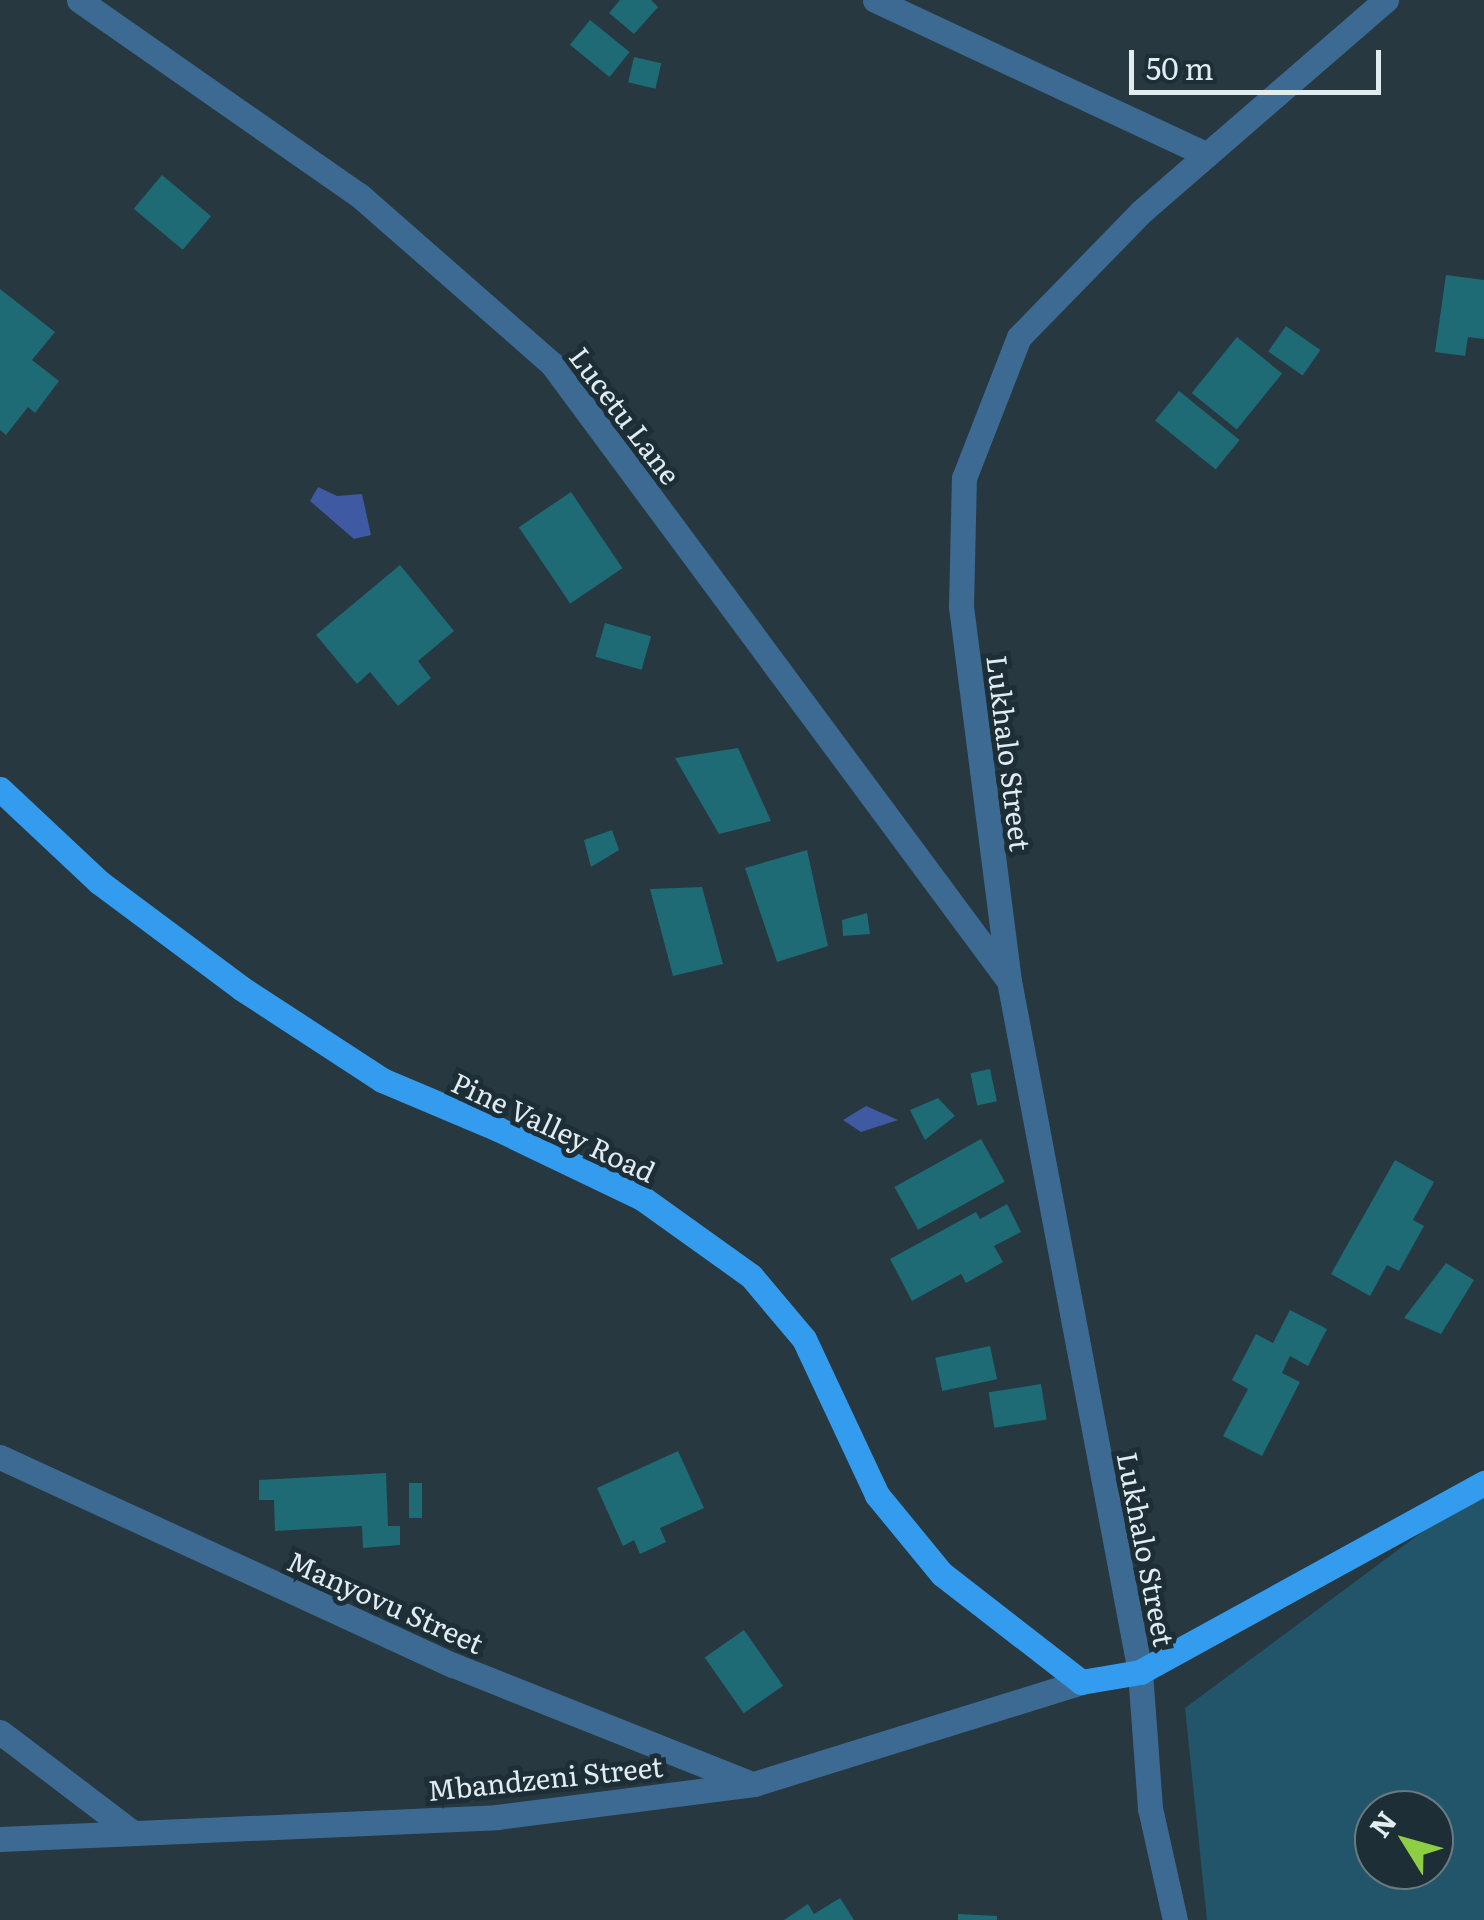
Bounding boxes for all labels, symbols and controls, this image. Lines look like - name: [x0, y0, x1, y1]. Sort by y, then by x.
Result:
- scale bar: [1134, 30, 1386, 92]
- text: 50 m: [1146, 45, 1214, 89]
- street label: Lucetu Lane: [564, 340, 688, 490]
- street label: Lukhalo Street: [981, 653, 1039, 853]
- street label: Pine Valley Road: [447, 1064, 661, 1188]
- street label: Lukhalo Street: [1112, 1449, 1182, 1649]
- street label: Manyovu Street: [283, 1543, 489, 1659]
- street label: Mbandzeni Street: [426, 1748, 664, 1806]
- north arrow: [1354, 1790, 1454, 1890]
- text: N: [1358, 1801, 1405, 1845]

